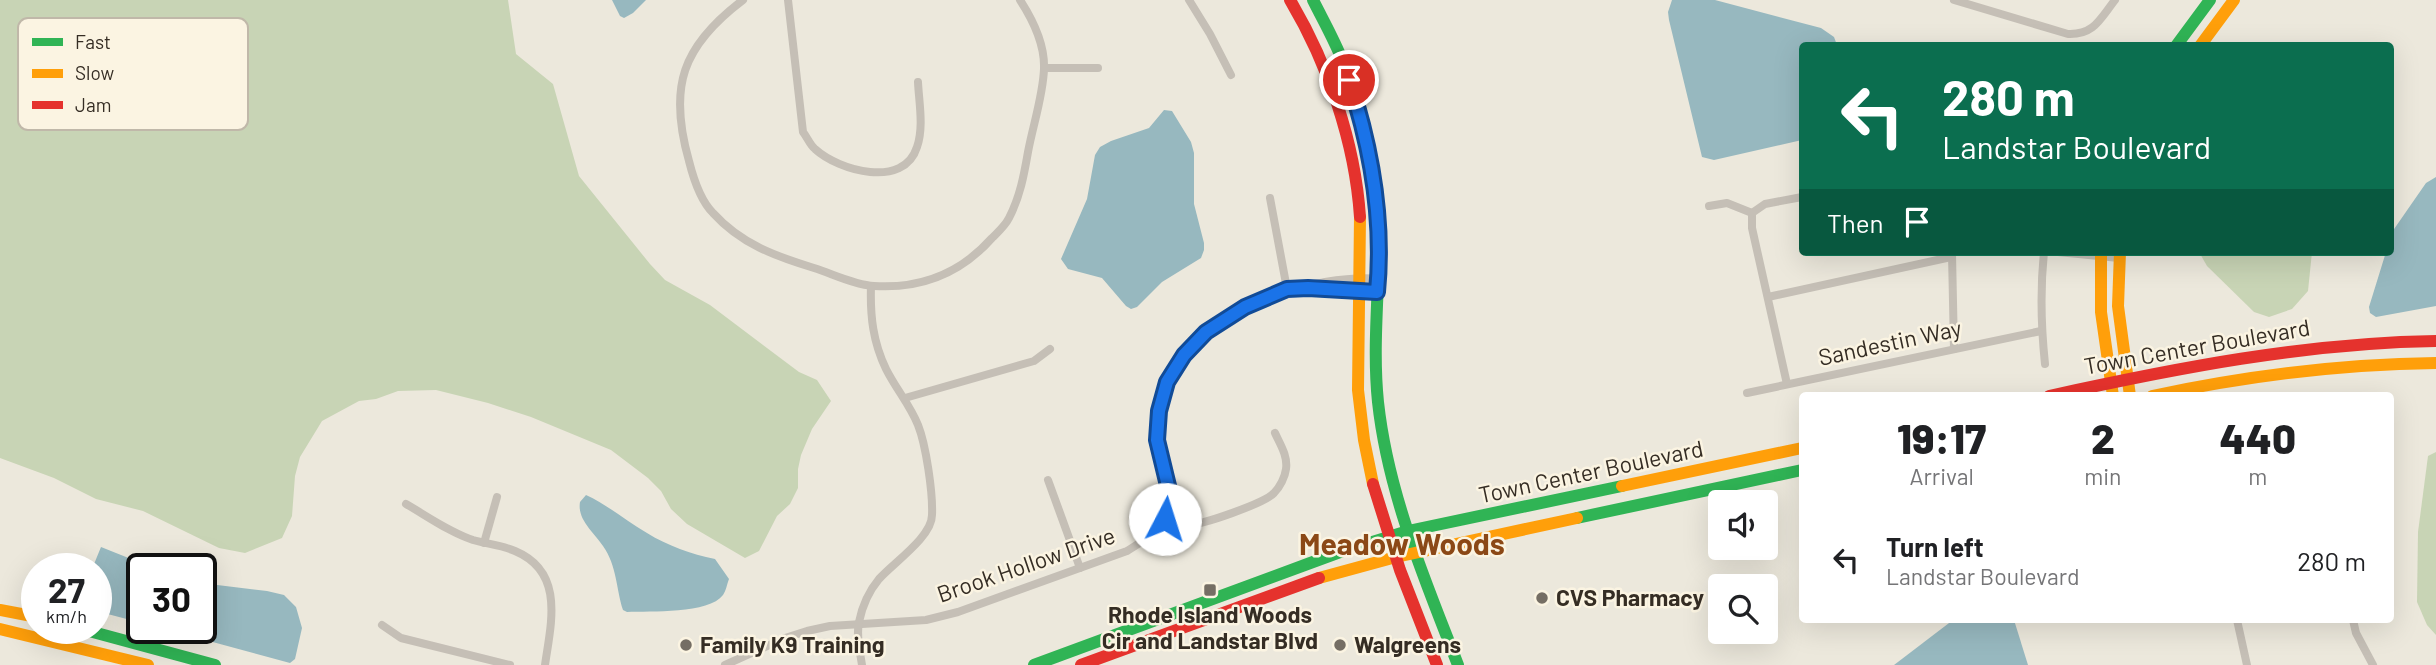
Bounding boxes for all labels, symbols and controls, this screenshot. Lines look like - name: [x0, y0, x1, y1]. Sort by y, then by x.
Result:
- legend: [18, 18, 248, 130]
- text: Fast: [75, 30, 111, 53]
- pin: [1319, 50, 1379, 110]
- text: Slow: [75, 61, 114, 84]
- icon: arrive: [1330, 61, 1368, 99]
- text: 280 m: [1942, 67, 2075, 126]
- icon: left: [1827, 70, 1918, 161]
- text: Jam: [75, 93, 111, 116]
- text: Landstar Boulevard: [1942, 127, 2211, 165]
- icon: arrive: [1898, 203, 1936, 241]
- text: Then: [1827, 207, 1884, 238]
- street label: Town Center Boulevard: [2082, 312, 2312, 380]
- street label: Sandestin Way: [1816, 313, 1964, 371]
- text: 19:17: [1897, 412, 1986, 462]
- text: 2: [2091, 412, 2115, 462]
- text: 440: [2220, 412, 2296, 462]
- street label: Town Center Boulevard: [1476, 434, 1706, 508]
- text: Arrival: [1909, 462, 1974, 490]
- text: min: [2084, 462, 2121, 490]
- text: m: [2248, 462, 2267, 490]
- position arrow: [1128, 482, 1202, 556]
- map controls: [1708, 490, 1778, 644]
- button: sound: [1708, 490, 1778, 560]
- street label: Brook Hollow Drive: [933, 520, 1118, 608]
- district label: Meadow Woods: [1299, 525, 1505, 561]
- text: Turn left: [1886, 531, 1984, 562]
- icon: left: [1827, 541, 1865, 579]
- text: 280 m: [2297, 545, 2366, 576]
- speed limit sign: 30: [126, 553, 217, 644]
- text: Landstar Boulevard: [1886, 562, 2080, 590]
- text: 27: [48, 568, 85, 610]
- button: search: [1708, 574, 1778, 644]
- marker: Rhode Island Woods Cir and Landstar Blvd: [1202, 582, 1218, 598]
- place label: CVS Pharmacy: [1556, 583, 1704, 611]
- marker: CVS Pharmacy: [1534, 590, 1550, 606]
- place label: Rhode Island Woods Cir and Landstar Blvd: [1102, 600, 1318, 654]
- text: km/h: [46, 605, 87, 627]
- place label: Family K9 Training: [700, 630, 885, 658]
- place label: Walgreens: [1354, 630, 1461, 658]
- marker: Family K9 Training: [678, 637, 694, 653]
- marker: Walgreens: [1332, 637, 1348, 653]

